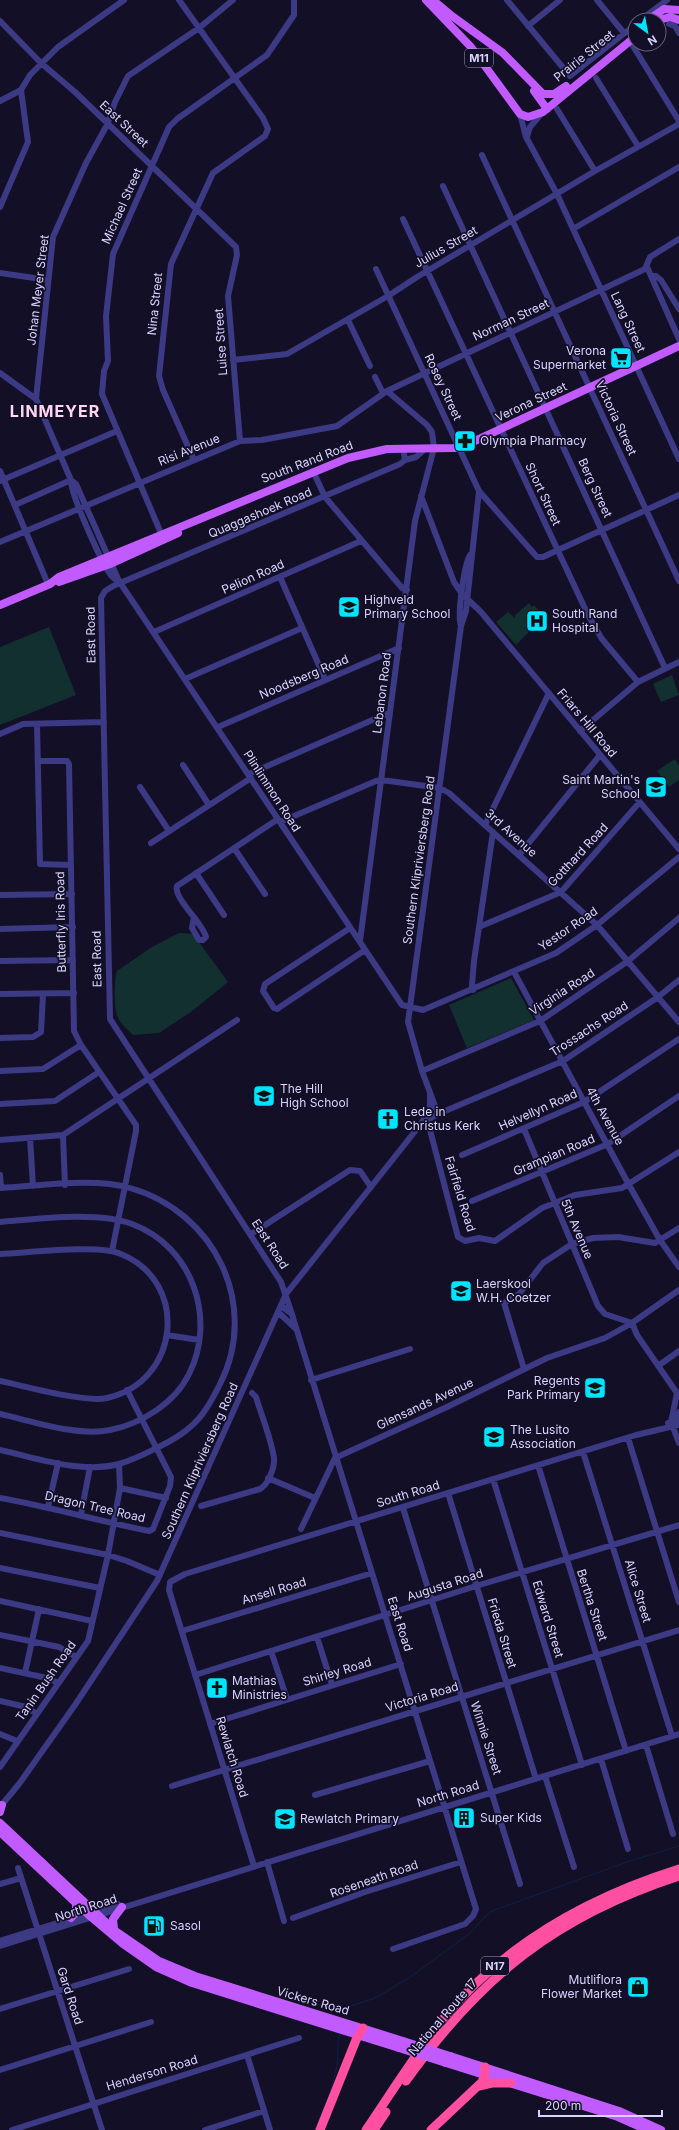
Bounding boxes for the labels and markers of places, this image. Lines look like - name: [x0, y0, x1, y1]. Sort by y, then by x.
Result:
- place label: Verona Supermarket: [533, 343, 606, 372]
- supermarket icon: Verona Supermarket: [608, 345, 634, 371]
- pharmacy icon: Olympia Pharmacy: [452, 428, 478, 454]
- place label: Olympia Pharmacy: [480, 433, 587, 448]
- place label: Highveld Primary School: [364, 592, 450, 621]
- school or university icon: Highveld Primary School: [336, 594, 362, 620]
- place label: South Rand Hospital: [552, 606, 617, 635]
- hospital icon: South Rand Hospital: [524, 608, 550, 634]
- place label: Saint Martin's School: [562, 772, 640, 801]
- school or university icon: Saint Martin's School: [643, 774, 669, 800]
- place label: The Hill High School: [280, 1081, 349, 1110]
- school or university icon: The Hill High School: [251, 1083, 277, 1109]
- place label: Lede in Christus Kerk: [404, 1104, 481, 1133]
- church icon: Lede in Christus Kerk: [375, 1106, 401, 1132]
- place label: Laerskool W.H. Coetzer: [476, 1276, 551, 1305]
- school or university icon: Laerskool W.H. Coetzer: [448, 1278, 474, 1304]
- place label: Regents Park Primary: [507, 1373, 580, 1402]
- school or university icon: Regents Park Primary: [582, 1375, 608, 1401]
- place label: The Lusito Association: [510, 1422, 576, 1451]
- school or university icon: The Lusito Association: [481, 1424, 507, 1450]
- place label: Mathias Ministries: [232, 1673, 287, 1702]
- church icon: Mathias Ministries: [204, 1675, 230, 1701]
- building icon: Super Kids: [451, 1805, 477, 1831]
- school or university icon: Rewlatch Primary: [272, 1806, 298, 1832]
- place label: Super Kids: [480, 1810, 542, 1825]
- place label: Rewlatch Primary: [300, 1811, 399, 1826]
- fuel station icon: Sasol: [141, 1913, 167, 1939]
- place label: Sasol: [170, 1918, 201, 1933]
- place label: Mutliflora Flower Market: [541, 1972, 622, 2001]
- shop icon: Mutliflora Flower Market: [625, 1974, 651, 2000]

